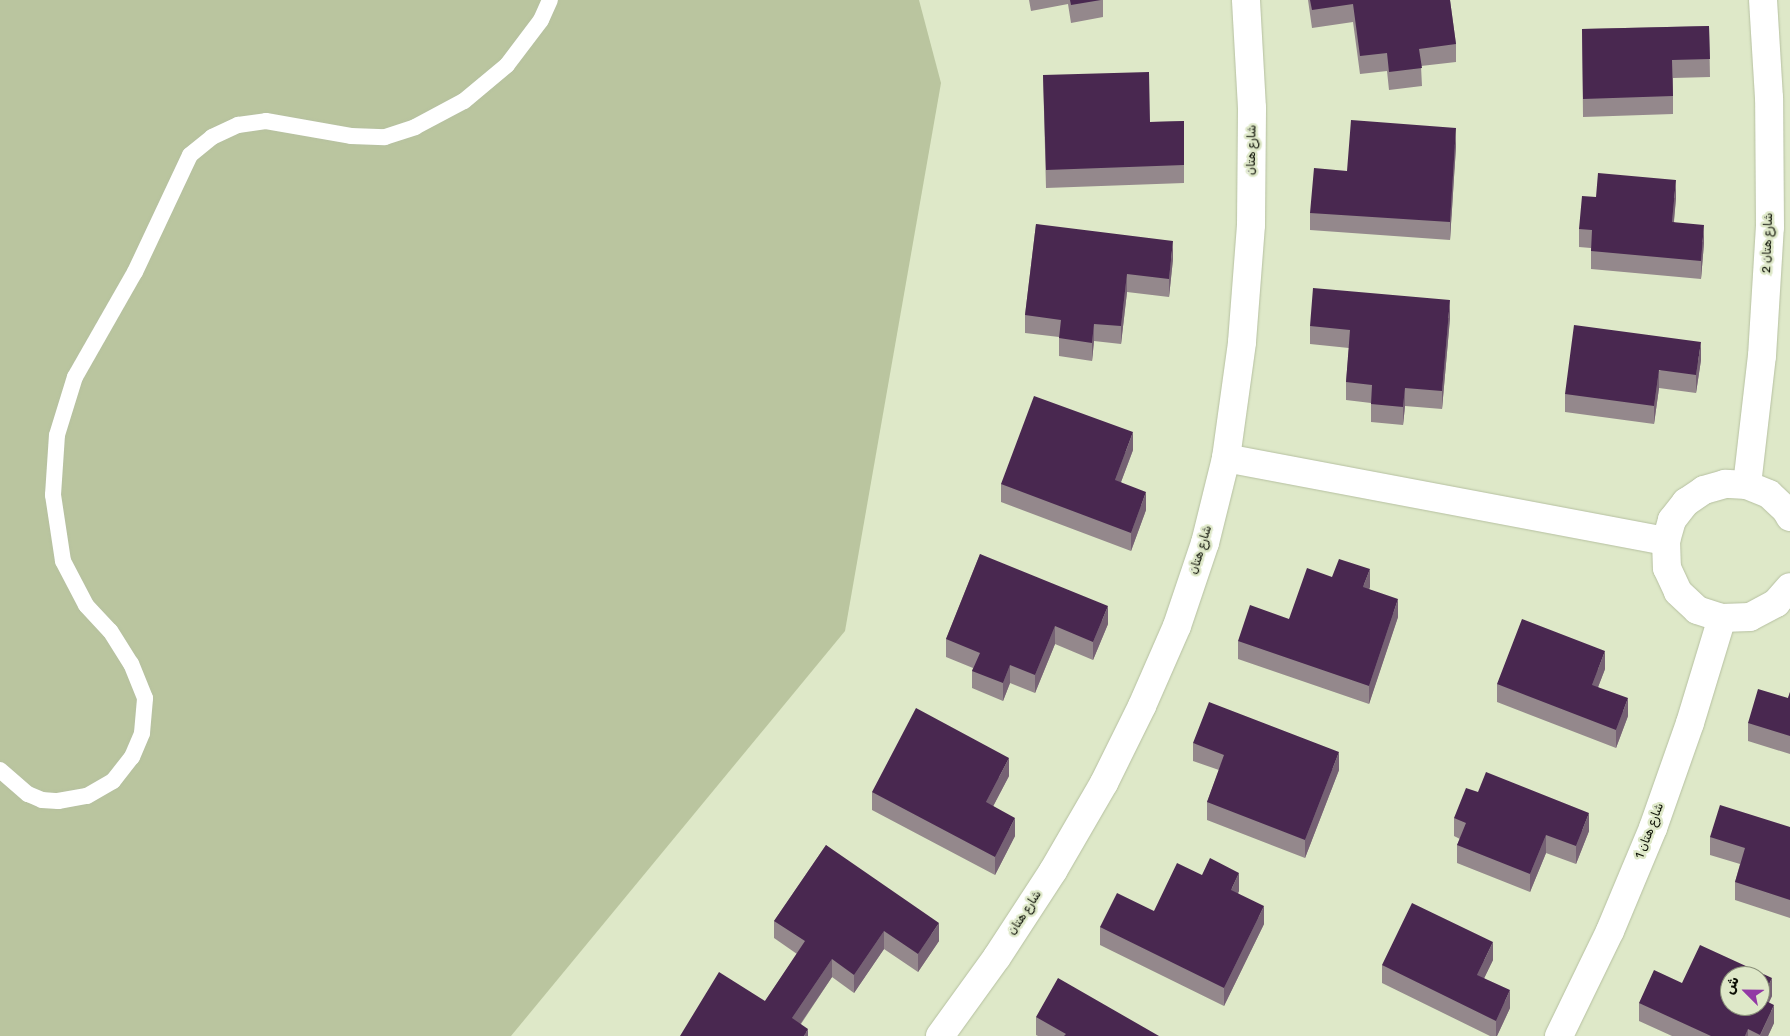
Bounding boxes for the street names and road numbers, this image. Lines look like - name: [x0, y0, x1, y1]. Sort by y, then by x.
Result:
- street label: شارع هتان: [1244, 125, 1260, 175]
- street label: شارع هتان 2: [1760, 213, 1776, 273]
- street label: شارع هتان: [1187, 524, 1215, 576]
- street label: شارع هتان 1: [1633, 801, 1667, 861]
- street label: شارع هتان: [1005, 888, 1045, 938]

